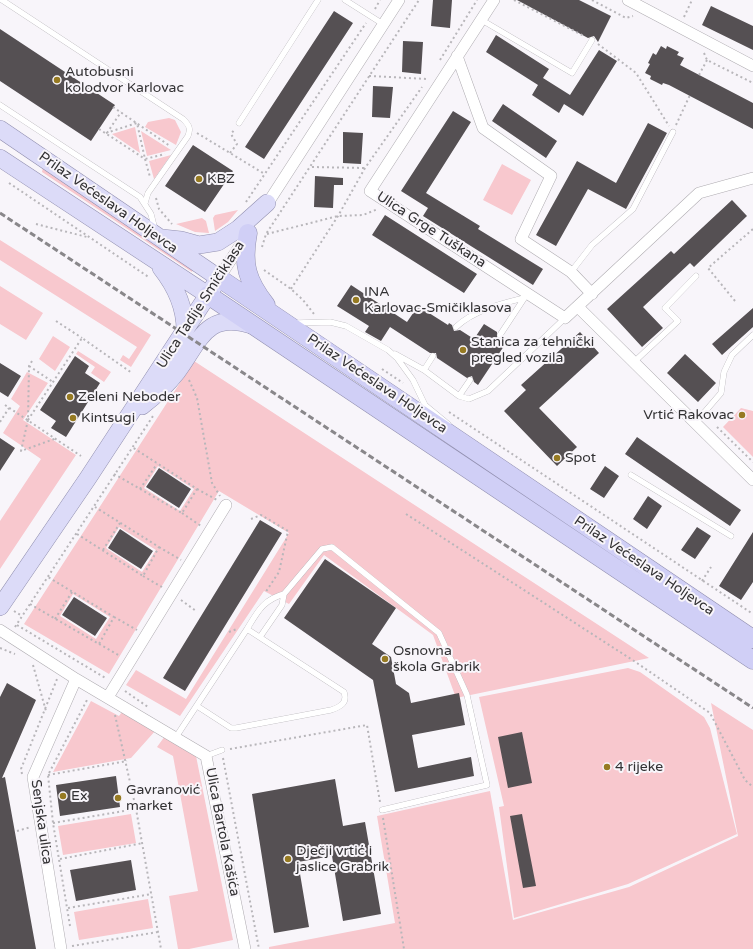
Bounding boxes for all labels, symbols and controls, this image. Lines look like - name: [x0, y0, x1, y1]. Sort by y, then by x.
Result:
- place label: Autobusni kolodvor Karlovac: [65, 64, 184, 96]
- marker: Autobusni kolodvor Karlovac: [52, 75, 62, 85]
- street label: Prilaz Većeslava Holjevca: [35, 149, 181, 257]
- place label: KBZ: [207, 171, 235, 187]
- marker: KBZ: [194, 174, 204, 184]
- street label: Ulica Grge Tuškana: [373, 188, 489, 272]
- street label: Ulica Tadije Smičiklasa: [154, 238, 248, 372]
- place label: INA Karlovac-Smičiklasova: [364, 284, 512, 316]
- marker: INA Karlovac-Smičiklasova: [351, 295, 361, 305]
- street label: Prilaz Većeslava Holjevca: [304, 331, 450, 437]
- place label: Stanica za tehnički pregled vozila: [471, 334, 594, 366]
- marker: Stanica za tehnički pregled vozila: [458, 345, 468, 355]
- place label: Zeleni Neboder: [78, 389, 180, 405]
- marker: Zeleni Neboder: [65, 392, 75, 402]
- place label: Vrtić Rakovac: [643, 407, 734, 423]
- place label: Kintsugi: [81, 410, 135, 426]
- marker: Vrtić Rakovac: [737, 410, 747, 420]
- marker: Kintsugi: [68, 413, 78, 423]
- place label: Spot: [565, 450, 596, 466]
- marker: Spot: [552, 453, 562, 463]
- street label: Prilaz Većeslava Holjevca: [571, 513, 717, 619]
- place label: Osnovna škola Grabrik: [393, 643, 480, 676]
- marker: Osnovna škola Grabrik: [380, 654, 390, 664]
- place label: 4 rijeke: [615, 759, 663, 775]
- marker: 4 rijeke: [602, 762, 612, 772]
- street label: Ulica Bartola Kašića: [201, 766, 243, 898]
- street label: Senjska ulica: [27, 779, 55, 865]
- place label: Gavranović market: [126, 782, 200, 814]
- place label: Ex: [71, 788, 88, 804]
- marker: Ex: [58, 791, 68, 801]
- marker: Gavranović market: [113, 793, 123, 803]
- place label: Dječji vrtić i jaslice Grabrik: [296, 843, 389, 876]
- marker: Dječji vrtić i jaslice Grabrik: [283, 854, 293, 864]

